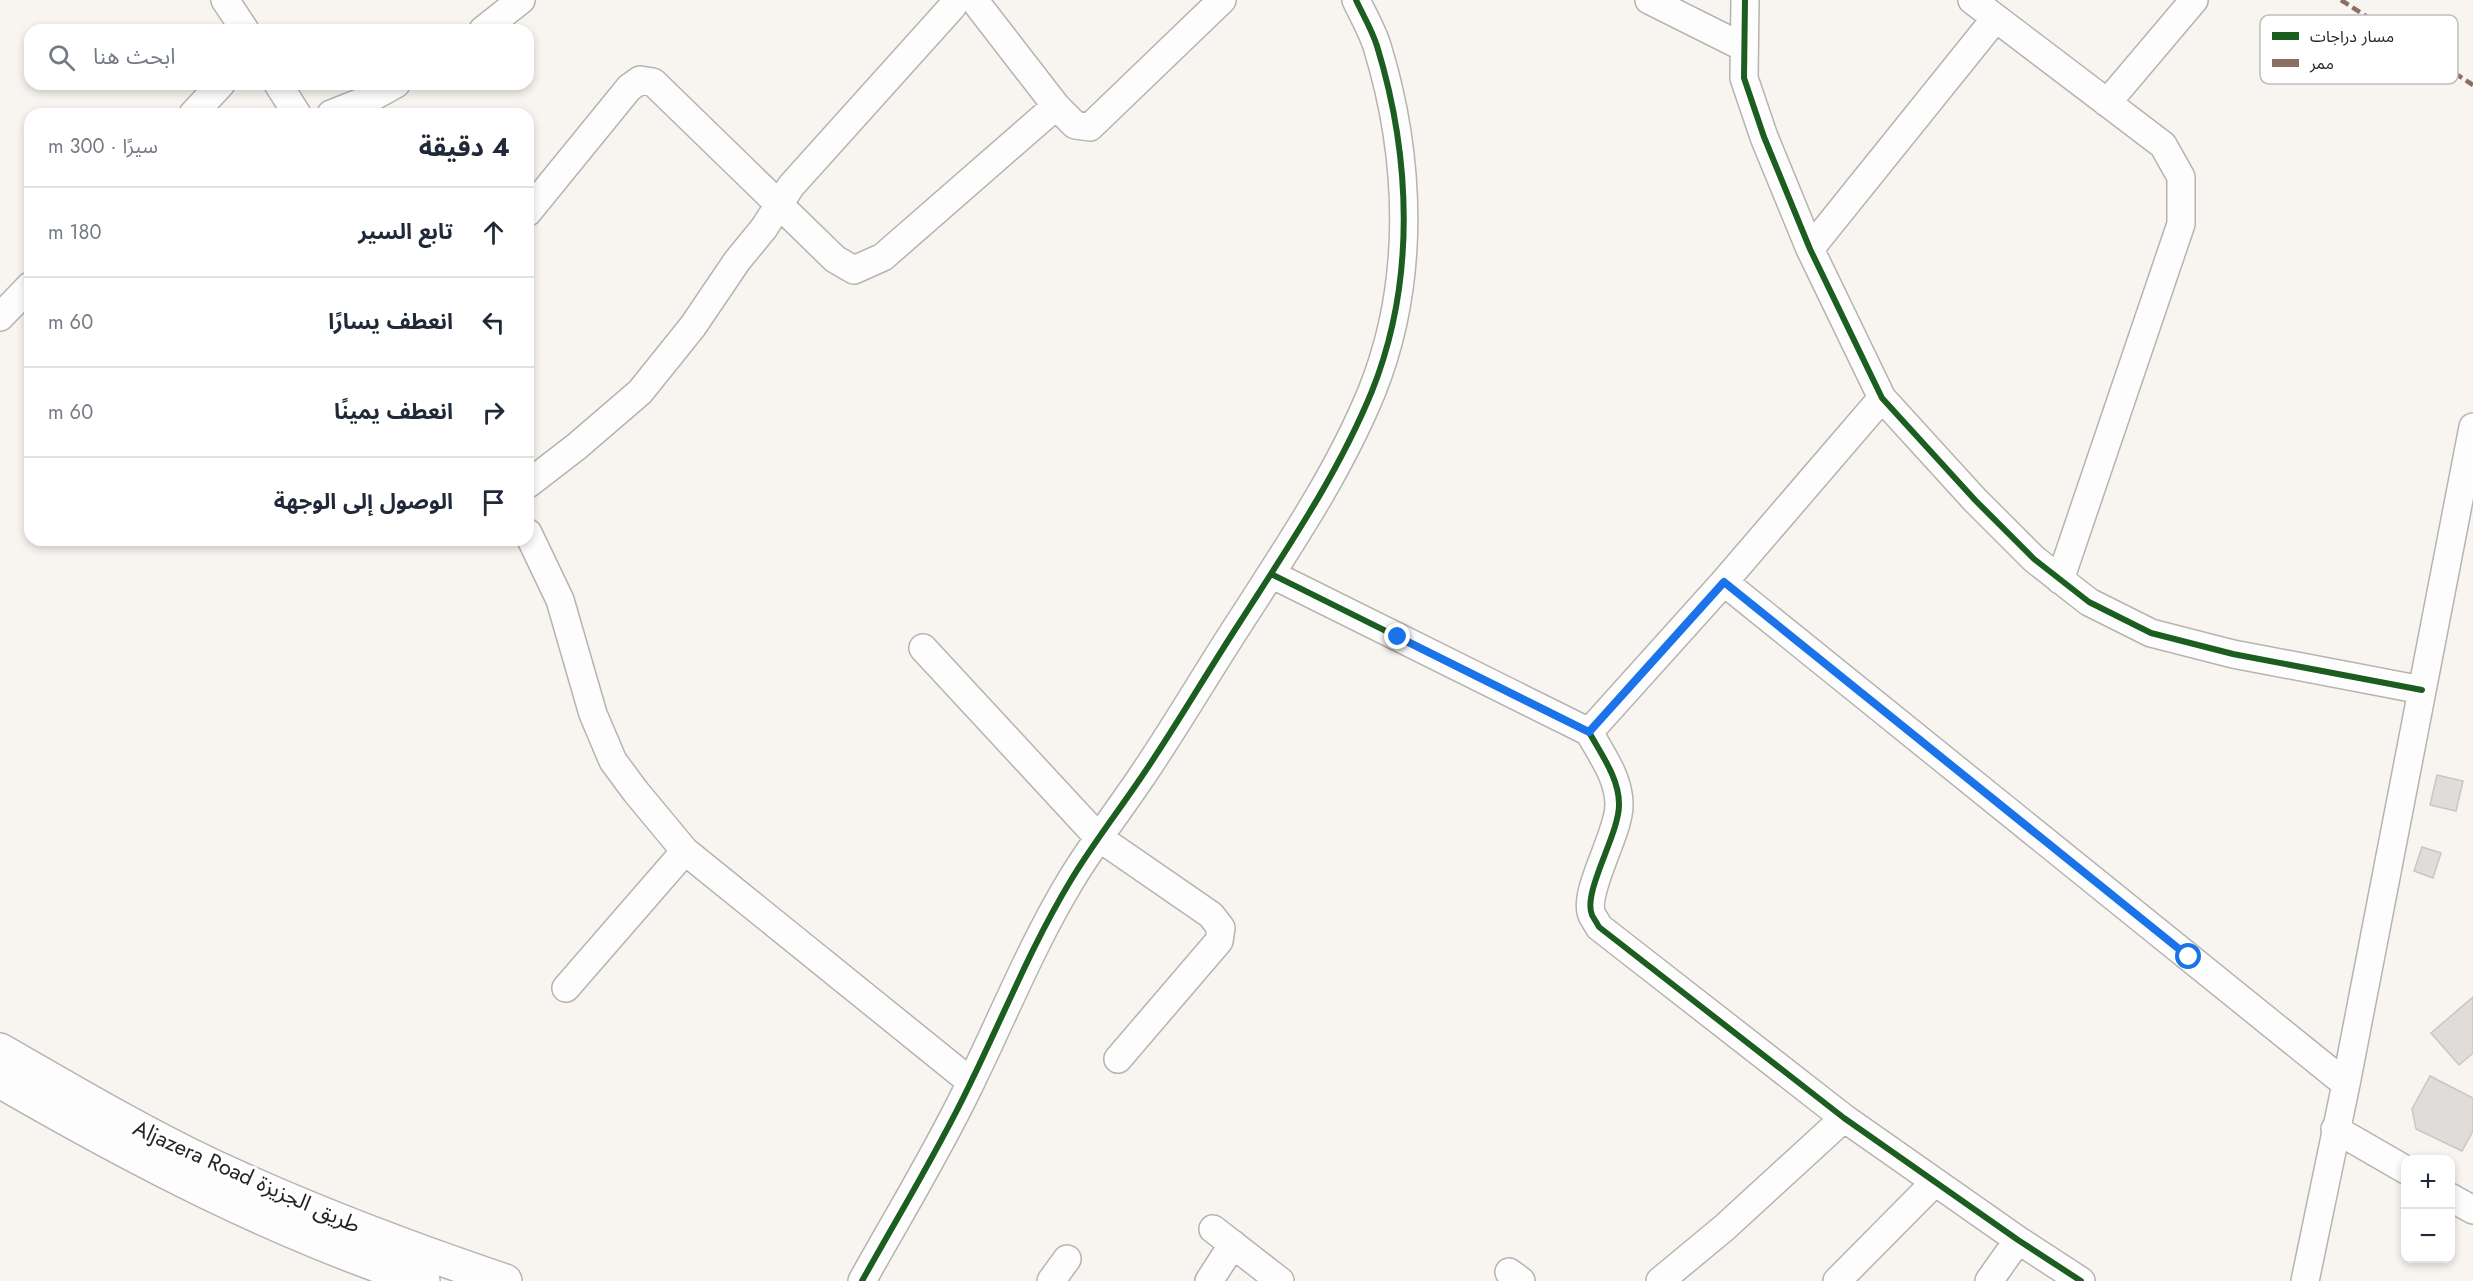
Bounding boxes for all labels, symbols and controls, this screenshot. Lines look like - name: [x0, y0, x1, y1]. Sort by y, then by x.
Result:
- legend: [2260, 15, 2458, 84]
- search box: [24, 24, 534, 90]
- text: مسار دراجات: [2310, 25, 2394, 48]
- text: ابحث هنا: [93, 40, 175, 72]
- icon: search: [45, 41, 78, 74]
- text: ممر: [2309, 52, 2334, 75]
- text: 4 دقيقة: [419, 128, 510, 166]
- text: سيرًا · 300 m: [48, 132, 158, 161]
- text: تابع السير: [358, 215, 453, 247]
- icon: ahead: [477, 216, 510, 249]
- text: 180 m: [48, 218, 102, 247]
- text: انعطف يسارًا: [328, 305, 453, 337]
- icon: left: [477, 306, 510, 339]
- text: 60 m: [48, 308, 93, 337]
- text: انعطف يمينًا: [334, 395, 453, 427]
- icon: right: [477, 396, 510, 429]
- text: 60 m: [48, 398, 93, 427]
- text: الوصول إلى الوجهة: [274, 485, 453, 517]
- icon: arrive: [477, 486, 510, 519]
- route end: [1384, 623, 1410, 649]
- route start: [2175, 943, 2201, 969]
- street label: Aljazera Road طريق الجزيزة: [128, 1111, 366, 1241]
- map controls: [2401, 1155, 2455, 1263]
- button: +: [2401, 1155, 2455, 1209]
- button: −: [2401, 1209, 2455, 1263]

